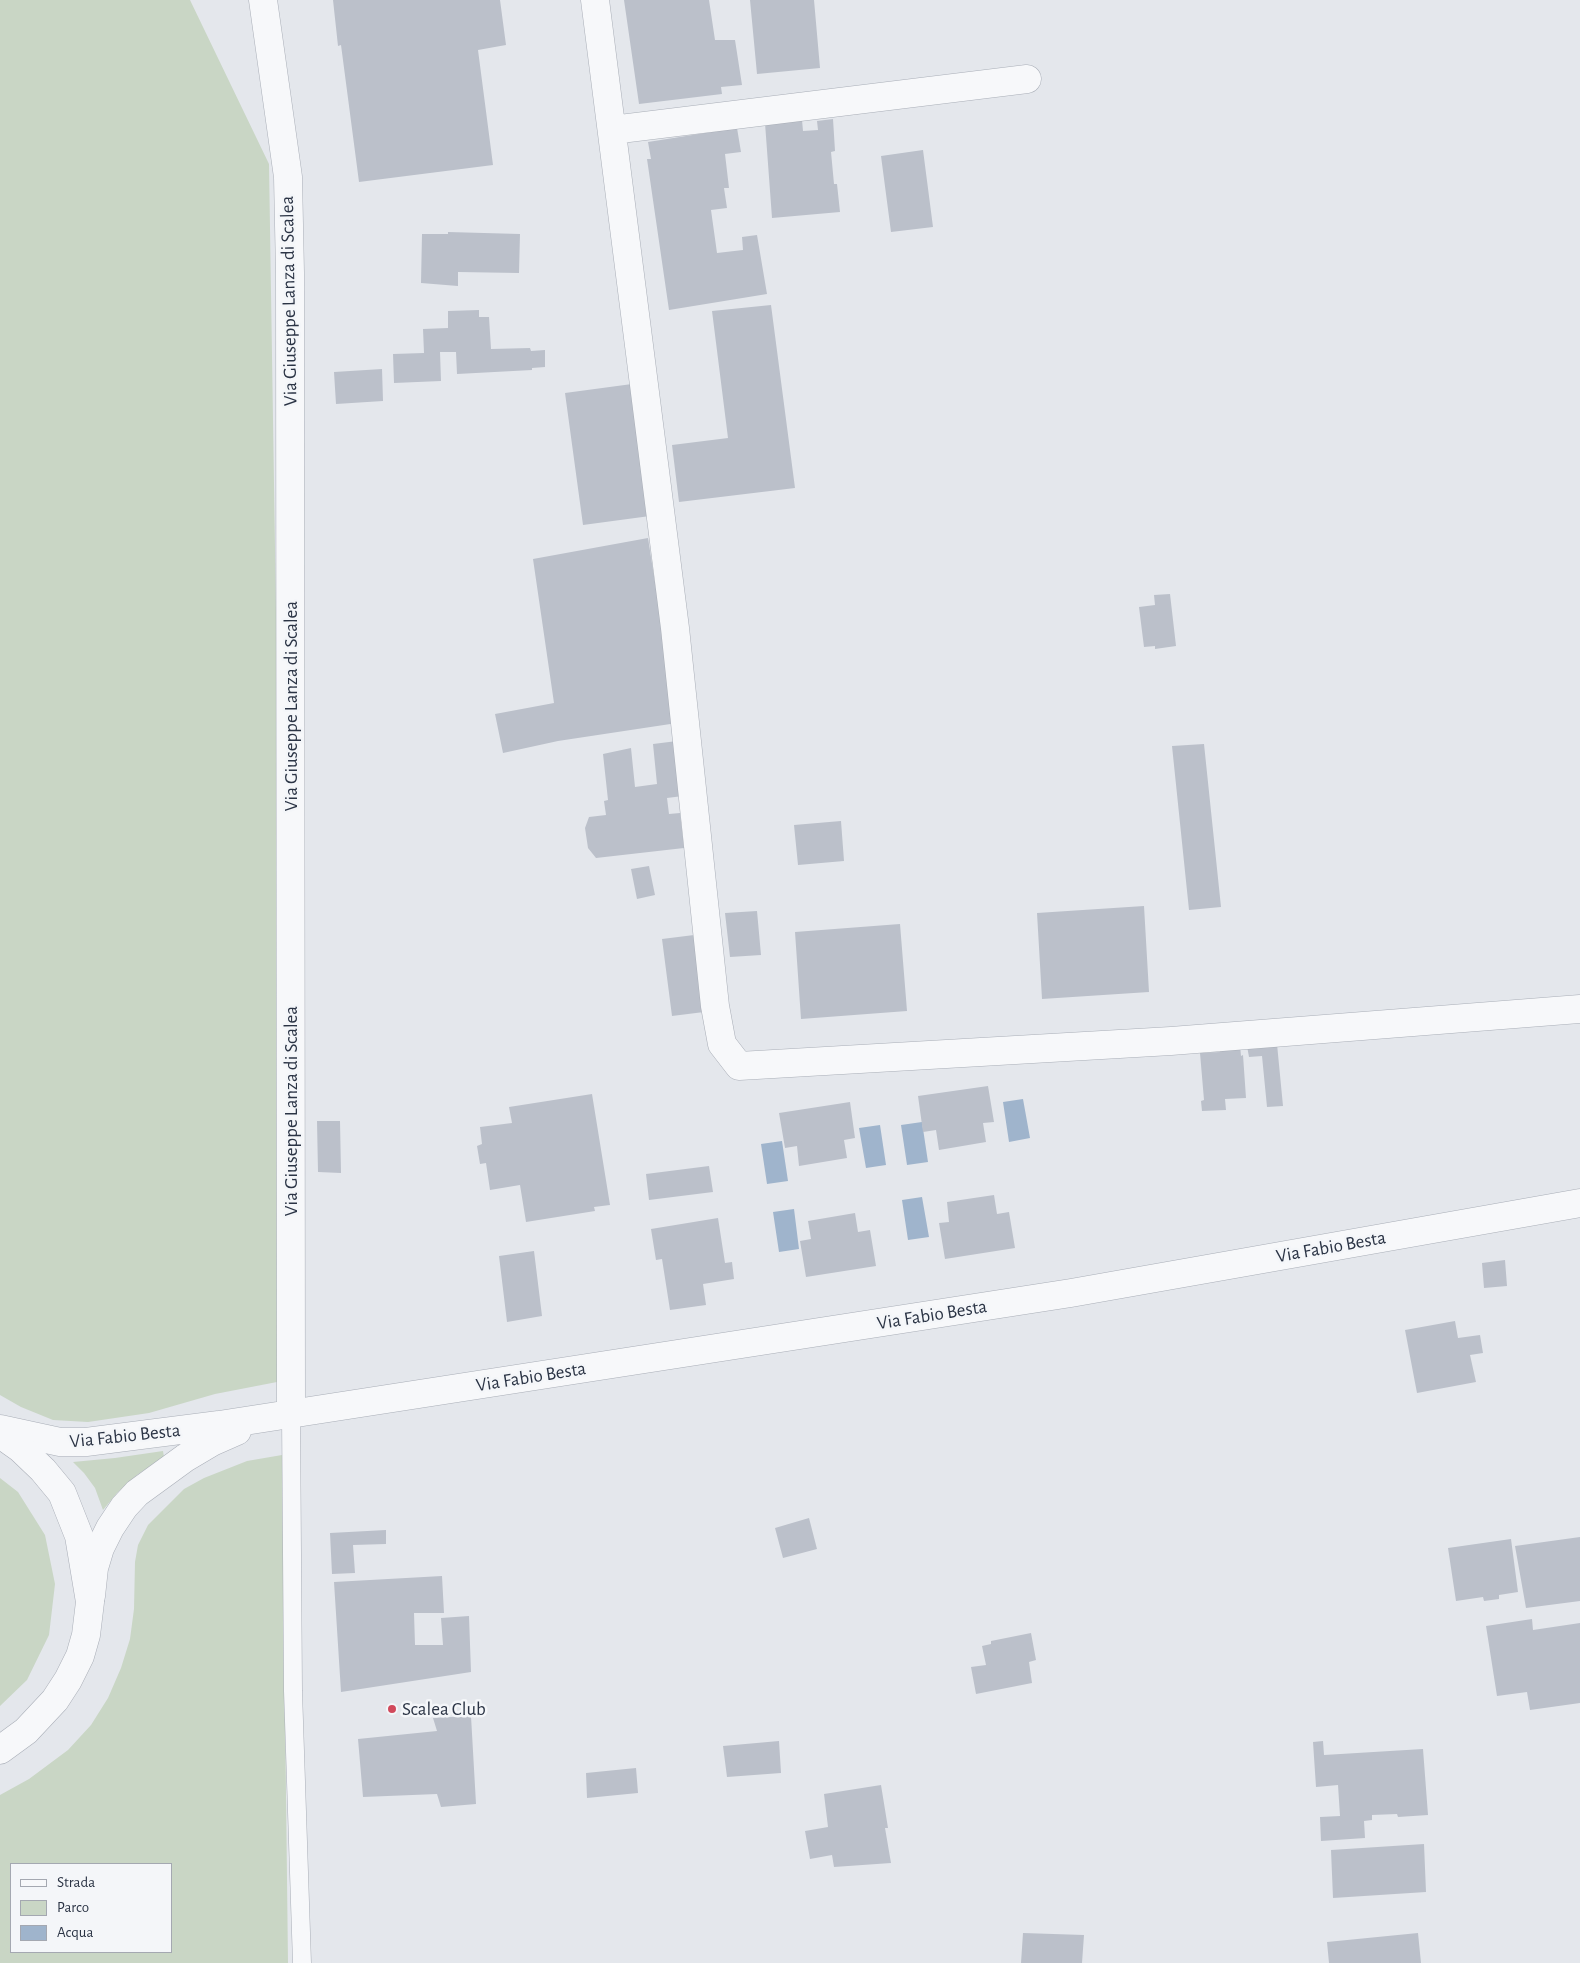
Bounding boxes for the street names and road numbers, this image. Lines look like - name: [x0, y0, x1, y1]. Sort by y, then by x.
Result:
- street label: Via Giuseppe Lanza di Scalea: [276, 196, 302, 406]
- street label: Via Giuseppe Lanza di Scalea: [280, 601, 302, 811]
- street label: Via Giuseppe Lanza di Scalea: [280, 1006, 302, 1216]
- street label: Via Fabio Besta: [1274, 1226, 1388, 1268]
- street label: Via Fabio Besta: [875, 1295, 989, 1335]
- street label: Via Fabio Besta: [474, 1357, 588, 1397]
- street label: Via Fabio Besta: [69, 1419, 181, 1453]

